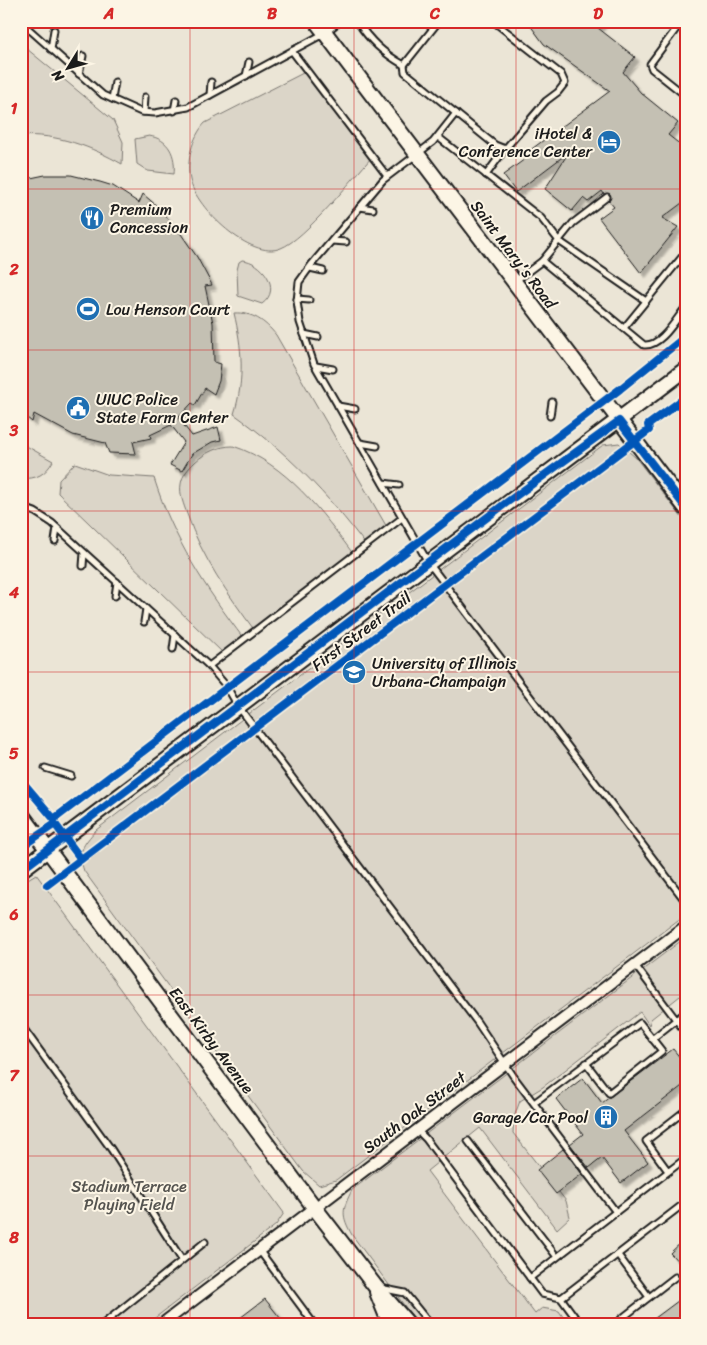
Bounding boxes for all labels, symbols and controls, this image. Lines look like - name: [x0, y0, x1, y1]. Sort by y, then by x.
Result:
- text: A: [103, 0, 114, 28]
- text: B: [267, 0, 278, 28]
- text: C: [429, 0, 441, 28]
- text: D: [593, 0, 603, 28]
- north arrow: [42, 42, 92, 92]
- text: N: [45, 64, 72, 88]
- text: 1: [11, 94, 18, 123]
- place label: iHotel & Conference Center: [459, 119, 593, 166]
- hotel icon: iHotel & Conference Center: [596, 129, 622, 155]
- street label: Saint Mary's Road: [463, 193, 565, 316]
- place label: Premium Concession: [110, 195, 188, 242]
- restaurant icon: Premium Concession: [79, 205, 105, 231]
- text: 2: [8, 255, 19, 284]
- place label: Lou Henson Court: [106, 295, 231, 324]
- sports icon: Lou Henson Court: [75, 296, 101, 322]
- place label: UIUC Police State Farm Center: [96, 385, 229, 432]
- public building icon: UIUC Police State Farm Center: [65, 395, 91, 421]
- text: 3: [9, 416, 19, 445]
- text: 4: [8, 578, 19, 607]
- street label: First Street Trail: [305, 584, 418, 679]
- place label: University of Illinois Urbana-Champaign: [372, 649, 517, 696]
- school or university icon: University of Illinois Urbana-Champaign: [341, 659, 367, 685]
- text: 5: [9, 739, 19, 768]
- text: 6: [8, 900, 19, 929]
- street label: East Kirby Avenue: [161, 980, 262, 1101]
- text: 7: [9, 1061, 20, 1090]
- street label: South Oak Street: [356, 1063, 473, 1161]
- place label: Garage/Car Pool: [473, 1103, 588, 1132]
- building icon: Garage/Car Pool: [593, 1104, 619, 1130]
- park label: Stadium Terrace Playing Field: [71, 1172, 187, 1219]
- text: 8: [8, 1223, 19, 1252]

